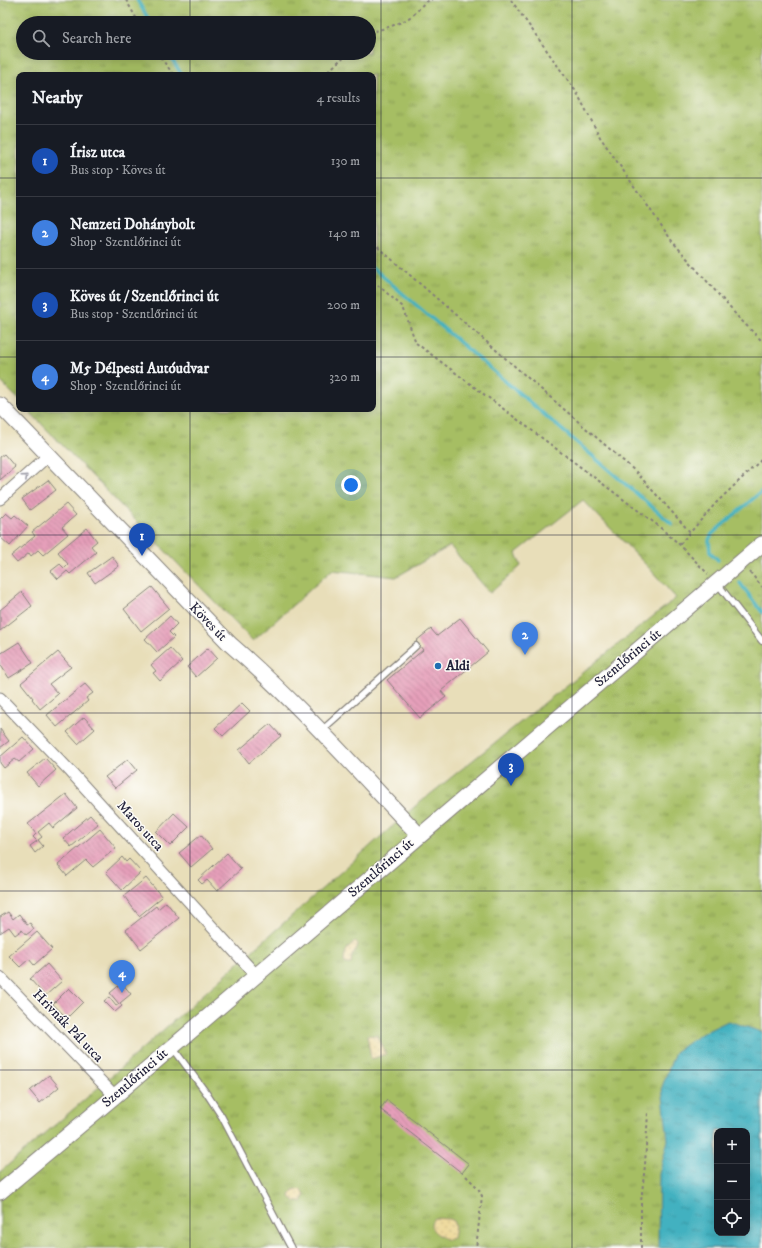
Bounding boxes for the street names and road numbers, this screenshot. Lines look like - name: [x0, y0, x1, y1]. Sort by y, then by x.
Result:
- street label: Köves út: [185, 599, 231, 646]
- street label: Szentlőrinci út: [591, 625, 665, 691]
- street label: Maros utca: [113, 797, 167, 855]
- street label: Szentlőrinci út: [344, 834, 418, 902]
- street label: Hrivnák Pál utca: [29, 986, 107, 1066]
- street label: Szentlőrinci út: [98, 1044, 172, 1112]

